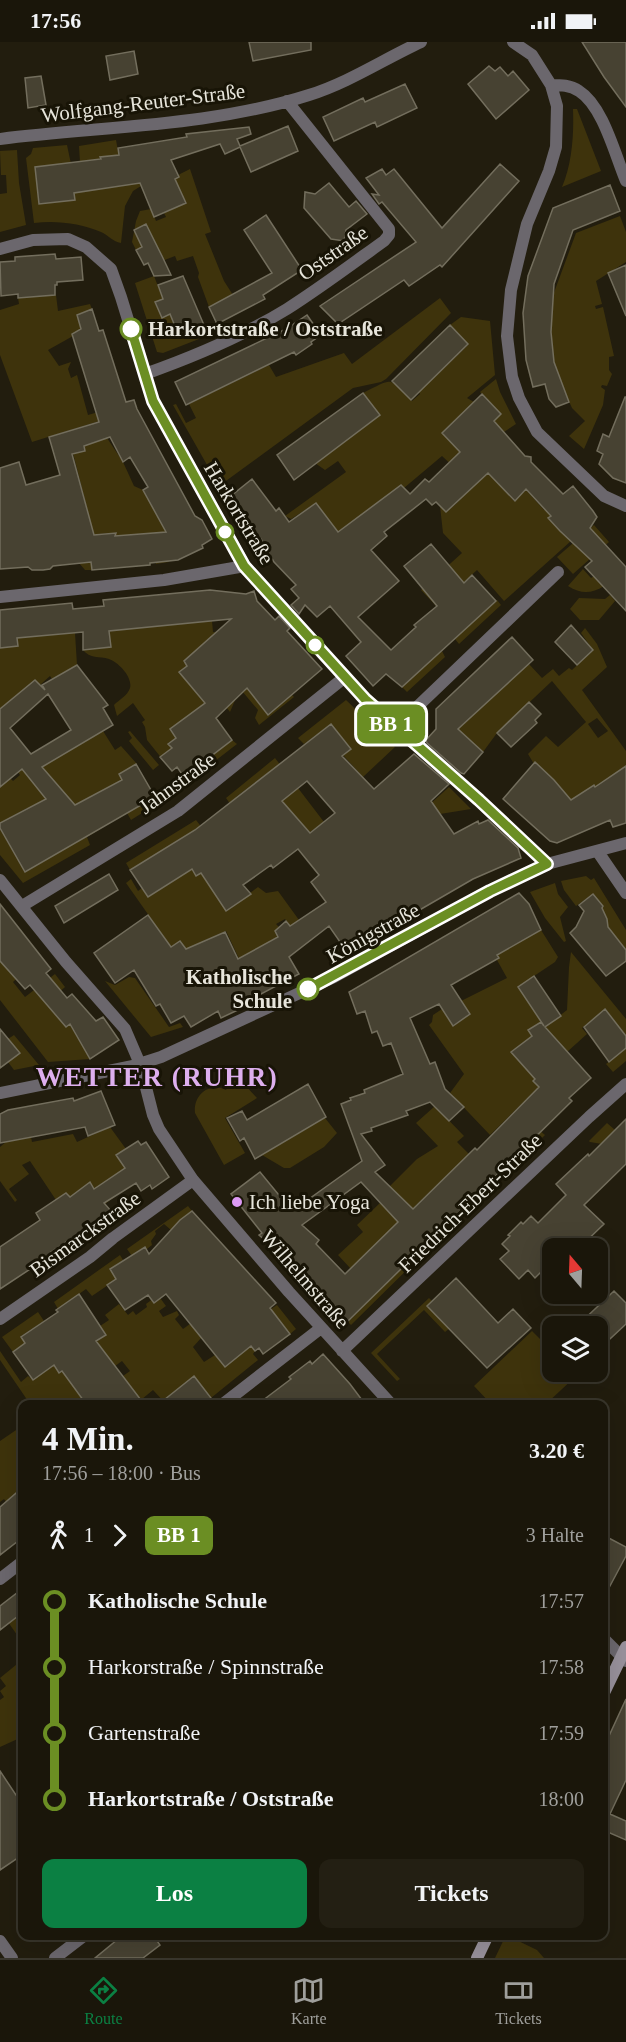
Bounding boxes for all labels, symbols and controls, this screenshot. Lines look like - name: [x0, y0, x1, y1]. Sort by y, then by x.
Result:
- text: 17:56: [30, 8, 81, 33]
- street label: Wolfgang-Reuter-Straße: [40, 79, 246, 127]
- street label: Oststraße: [294, 220, 372, 286]
- place label: Harkortstraße / Oststraße: [148, 317, 382, 341]
- marker: Harkortstraße / Oststraße: [120, 318, 142, 340]
- street label: Harkortstraße: [199, 457, 279, 569]
- unlabelled marker: [216, 523, 234, 541]
- unlabelled marker: [306, 636, 324, 654]
- line badge: BB 1: [349, 704, 433, 744]
- text: BB 1: [369, 712, 413, 736]
- street label: Jahnstraße: [134, 747, 220, 819]
- street label: Königstraße: [322, 898, 424, 968]
- place label: Katholische Schule: [186, 965, 292, 1013]
- marker: Katholische Schule: [297, 978, 319, 1000]
- district label: WETTER (RUHR): [36, 1062, 278, 1092]
- street label: Friedrich-Ebert-Straße: [393, 1128, 547, 1278]
- street label: Bismarckstraße: [25, 1186, 145, 1282]
- place label: Ich liebe Yoga: [249, 1190, 370, 1214]
- marker: Ich liebe Yoga: [230, 1195, 244, 1209]
- street label: Wilhelmstraße: [256, 1225, 354, 1333]
- north arrow: [542, 1238, 608, 1304]
- map controls: [542, 1238, 608, 1382]
- button: layers: [542, 1316, 608, 1382]
- text: 4 Min.: [42, 1421, 134, 1457]
- text: 3.20 €: [529, 1438, 584, 1463]
- text: 17:56 – 18:00 · Bus: [42, 1462, 201, 1484]
- icon: walk: [42, 1519, 75, 1552]
- icon: forward: [103, 1519, 136, 1552]
- text: BB 1: [157, 1523, 201, 1547]
- text: 1: [84, 1524, 94, 1546]
- text: 3 Halte: [526, 1524, 584, 1546]
- text: Katholische Schule: [88, 1588, 267, 1613]
- text: 17:57: [538, 1590, 584, 1612]
- text: Harkorstraße / Spinnstraße: [88, 1654, 324, 1679]
- text: 17:58: [538, 1656, 584, 1678]
- text: Gartenstraße: [88, 1720, 200, 1745]
- text: 17:59: [538, 1722, 584, 1744]
- text: Harkortstraße / Oststraße: [88, 1786, 334, 1811]
- text: 18:00: [538, 1788, 584, 1810]
- button: Los: [42, 1859, 307, 1928]
- button: Tickets: [319, 1859, 584, 1928]
- tab: Route: [84, 1974, 123, 2028]
- tab: Karte: [291, 1974, 327, 2028]
- tab: Tickets: [495, 1974, 542, 2028]

